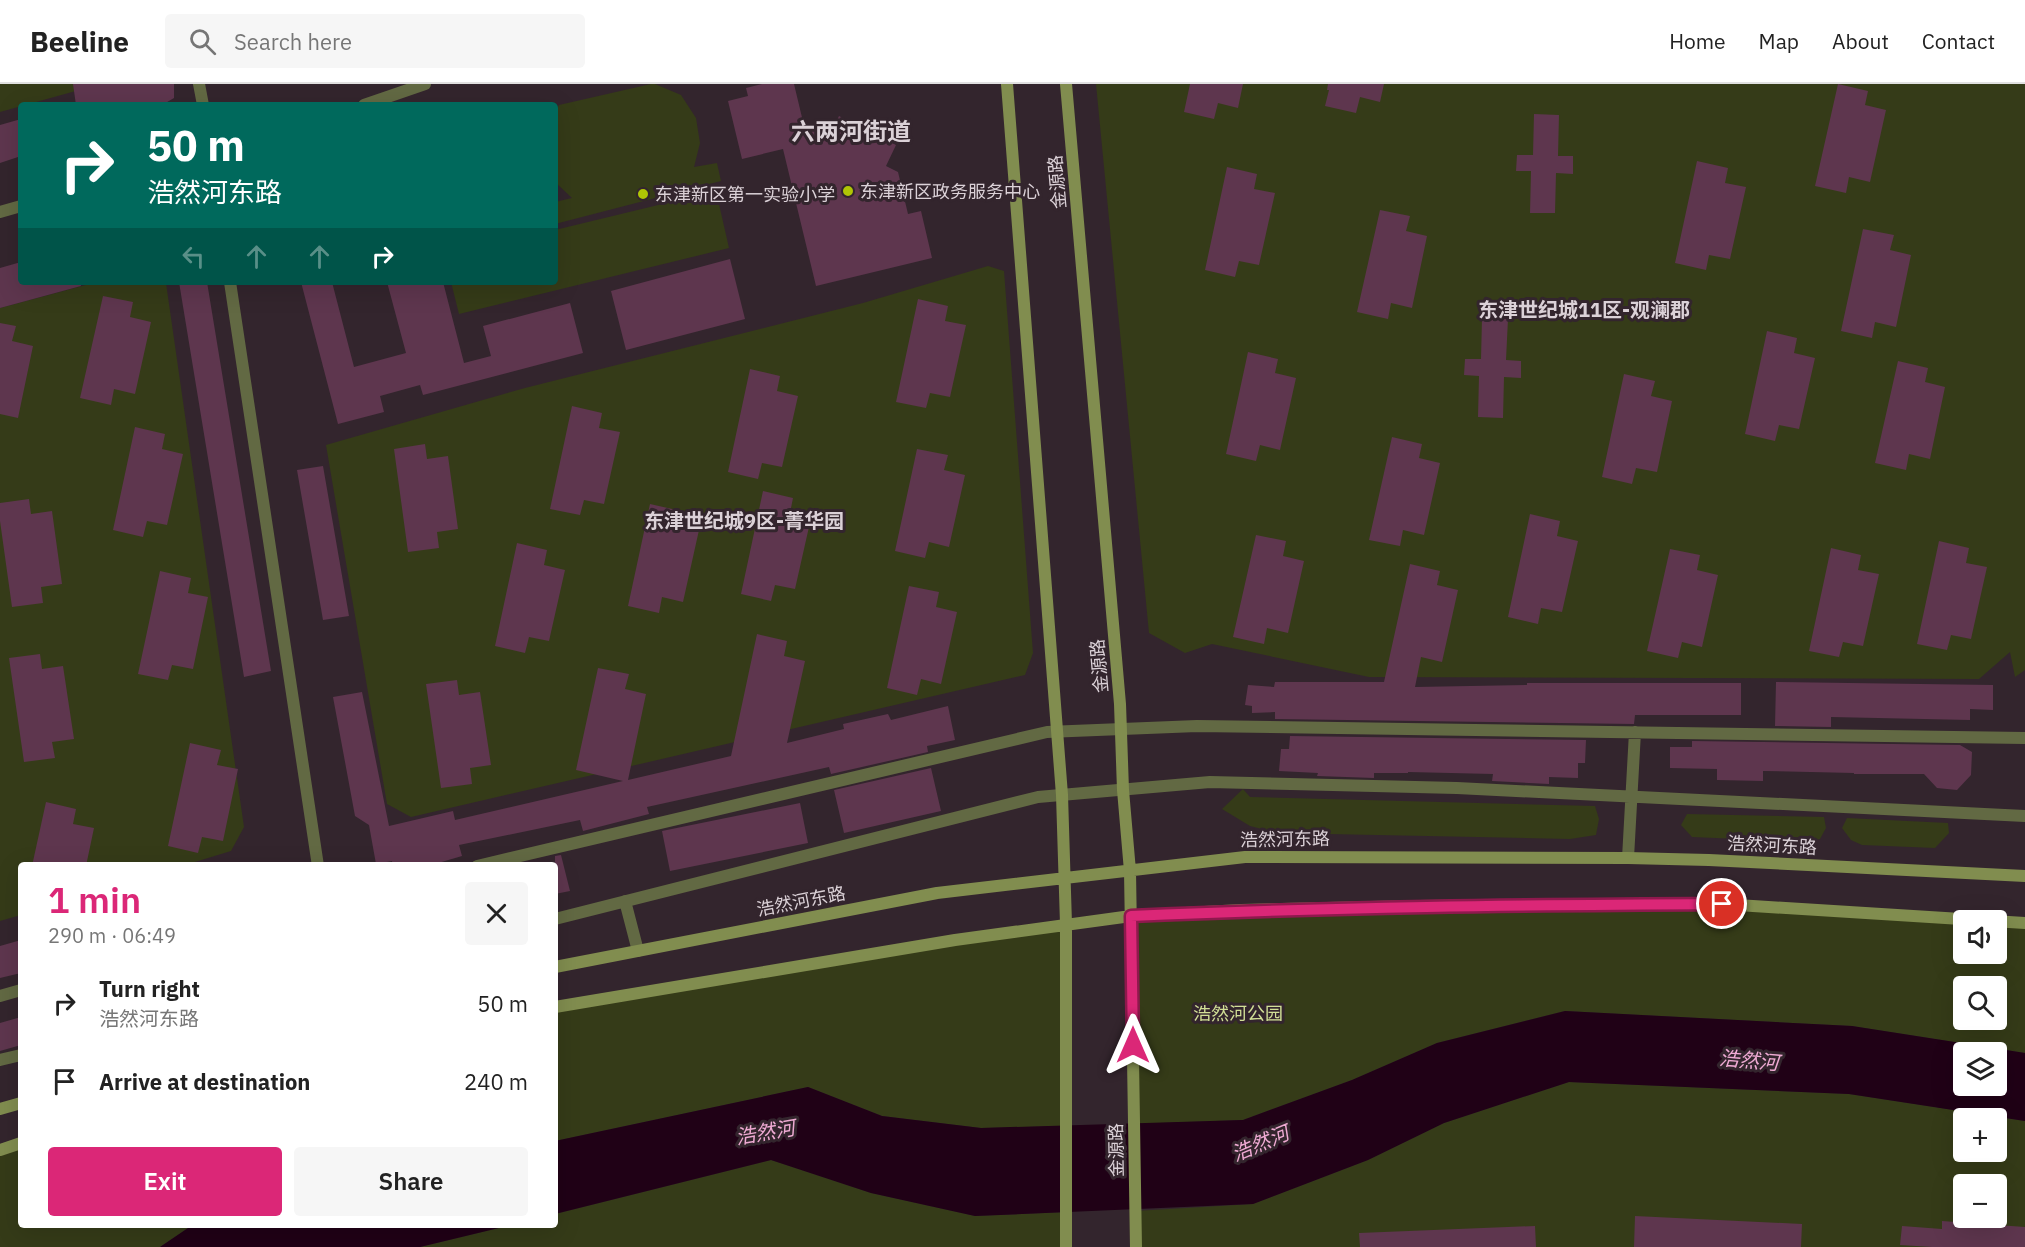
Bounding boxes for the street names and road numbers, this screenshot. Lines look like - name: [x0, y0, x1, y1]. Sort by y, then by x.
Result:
- street label: 金源路: [1043, 154, 1071, 210]
- street label: 金源路: [1085, 638, 1113, 694]
- street label: 浩然河东路: [1240, 827, 1330, 851]
- street label: 浩然河东路: [1726, 831, 1818, 859]
- street label: 浩然河东路: [755, 881, 847, 921]
- street label: 金源路: [1104, 1123, 1128, 1177]

